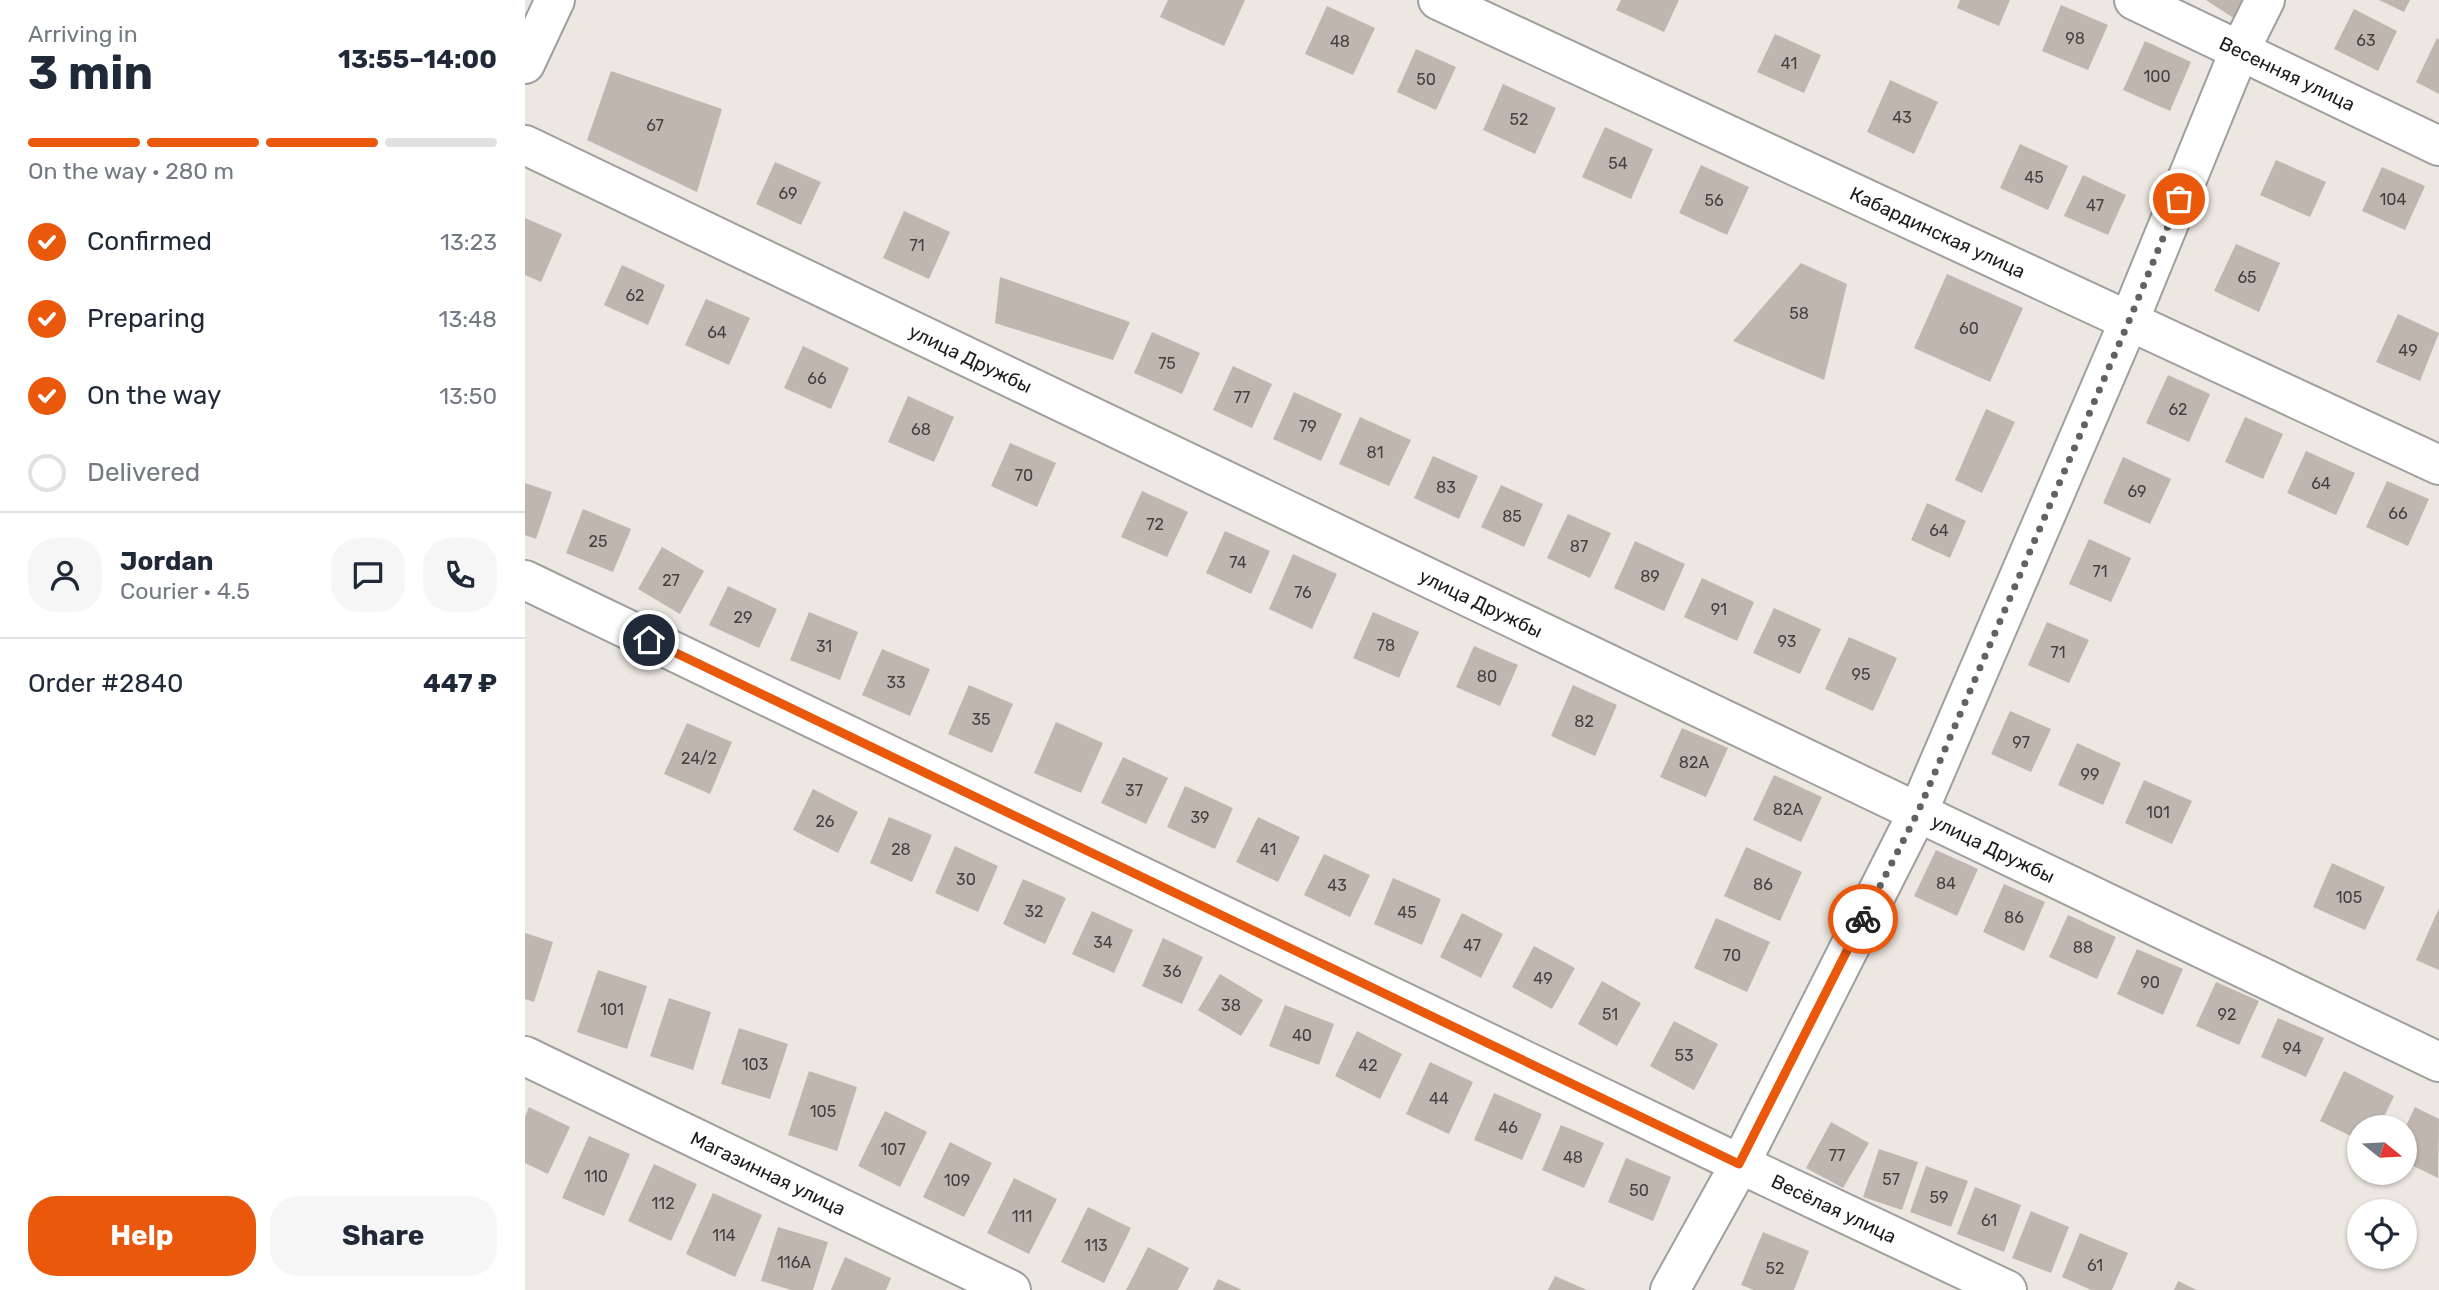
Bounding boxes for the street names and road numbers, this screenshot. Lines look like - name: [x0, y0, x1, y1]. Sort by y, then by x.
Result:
- street label: Весенняя улица: [2216, 32, 2359, 116]
- street label: Кабардинская улица: [1846, 182, 2029, 283]
- street label: улица Дружбы: [905, 320, 1036, 398]
- street label: улица Дружбы: [1415, 564, 1546, 643]
- street label: улица Дружбы: [1928, 810, 2058, 888]
- street label: Магазинная улица: [687, 1127, 849, 1221]
- street label: Весёлая улица: [1768, 1169, 1900, 1248]

